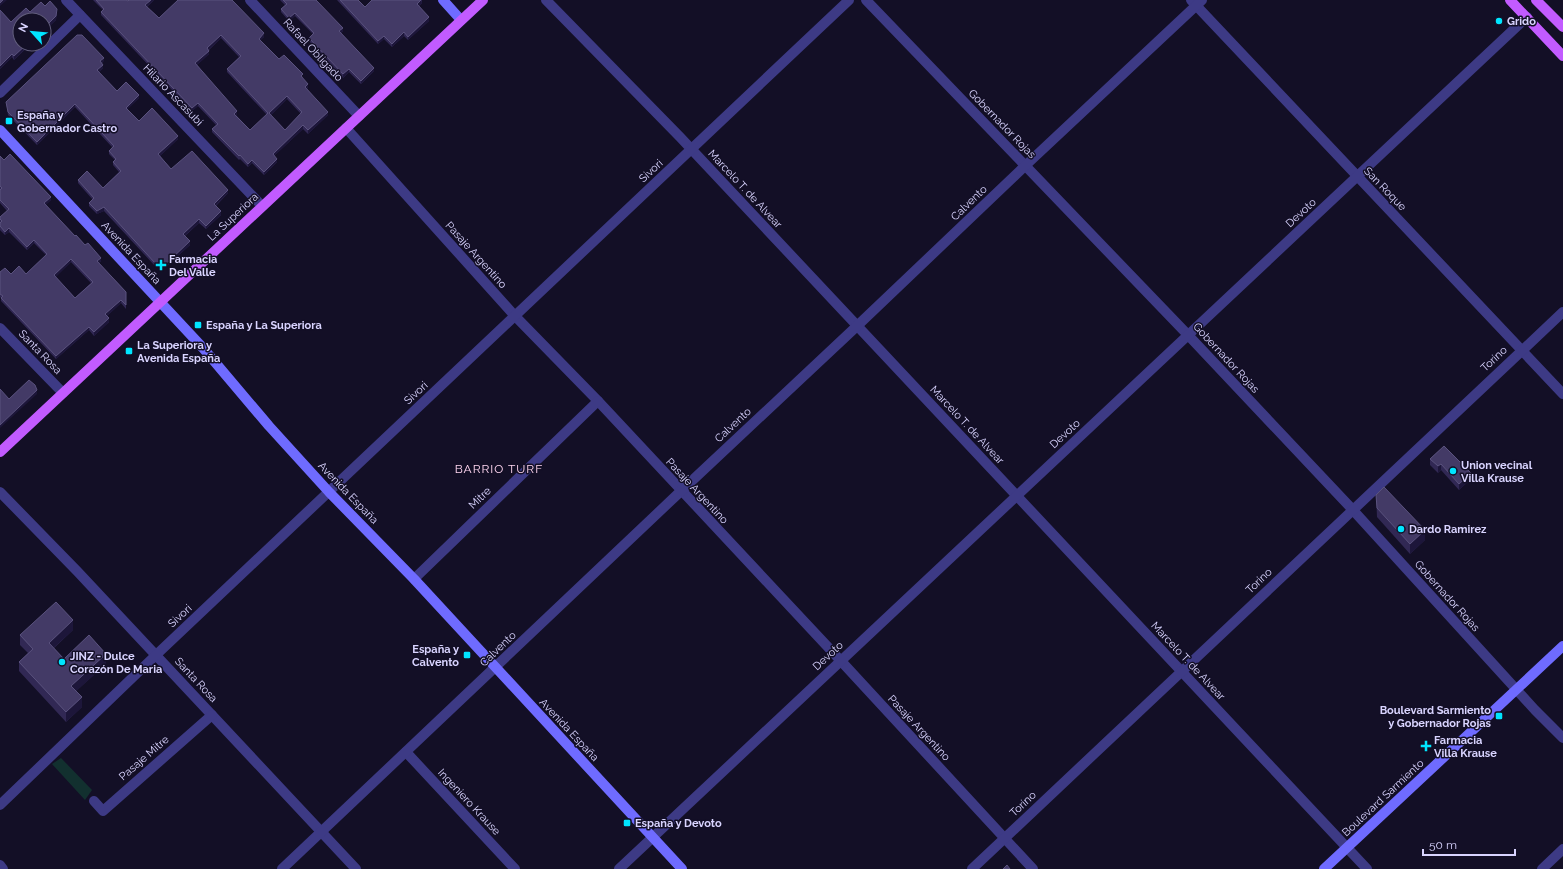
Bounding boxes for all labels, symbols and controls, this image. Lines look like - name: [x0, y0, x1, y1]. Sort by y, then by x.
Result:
- north arrow: [12, 12, 52, 52]
- place label: Grido: [1507, 15, 1536, 28]
- street label: Rafael Obligado: [281, 16, 346, 84]
- marker: Grido: [1494, 16, 1504, 26]
- text: N: [16, 21, 31, 34]
- street label: Hilario Ascasubi: [140, 62, 206, 128]
- street label: Gobernador Rojas: [966, 87, 1038, 161]
- place label: España y Gobernador Castro: [17, 109, 118, 135]
- marker: España y Gobernador Castro: [4, 116, 14, 126]
- street label: Marcelo T. de Alvear: [705, 147, 785, 231]
- street label: Sivori: [636, 157, 666, 185]
- street label: San Roque: [1361, 165, 1409, 214]
- street label: Calvento: [948, 182, 990, 223]
- street label: La Superiora: [205, 190, 261, 244]
- street label: Devoto: [1283, 196, 1319, 230]
- street label: Avenida España: [99, 219, 163, 287]
- street label: Pasaje Argentino: [443, 219, 510, 291]
- place label: Farmacia Del Valle: [169, 253, 217, 279]
- marker: Farmacia Del Valle: [156, 260, 166, 270]
- place label: España y La Superiora: [206, 319, 322, 332]
- marker: España y La Superiora: [193, 320, 203, 330]
- street label: Gobernador Rojas: [1190, 320, 1262, 396]
- street label: Santa Rosa: [16, 327, 64, 377]
- place label: La Superiora y Avenida España: [137, 339, 220, 365]
- street label: Torino: [1478, 343, 1510, 374]
- marker: La Superiora y Avenida España: [124, 346, 134, 356]
- street label: Sivori: [401, 379, 431, 407]
- street label: Marcelo T. de Alvear: [927, 383, 1007, 467]
- street label: Calvento: [712, 405, 754, 445]
- street label: Devoto: [1047, 417, 1083, 451]
- street label: Pasaje Argentino: [663, 455, 731, 527]
- street label: Avenida España: [315, 459, 381, 527]
- place label: Union vecinal Villa Krause: [1461, 459, 1533, 485]
- district label: BARRIO TURF: [455, 462, 543, 476]
- marker: Union vecinal Villa Krause: [1448, 466, 1458, 476]
- street label: Mitre: [466, 484, 494, 512]
- place label: Dardo Ramirez: [1409, 523, 1487, 536]
- marker: Dardo Ramirez: [1396, 524, 1406, 534]
- street label: Gobernador Rojas: [1412, 558, 1482, 634]
- street label: Torino: [1243, 565, 1275, 597]
- street label: Sivori: [165, 602, 195, 630]
- street label: Marcelo T. de Alvear: [1148, 619, 1228, 703]
- street label: Calvento: [477, 628, 519, 669]
- street label: Devoto: [810, 639, 846, 673]
- place label: España y Calvento: [412, 643, 459, 669]
- place label: JINZ - Dulce Corazón De Maria: [70, 650, 162, 676]
- marker: España y Calvento: [462, 650, 472, 660]
- street label: Santa Rosa: [172, 655, 220, 705]
- marker: JINZ - Dulce Corazón De Maria: [57, 657, 67, 667]
- street label: Pasaje Argentino: [885, 692, 953, 764]
- street label: Avenida España: [537, 696, 601, 764]
- place label: Boulevard Sarmiento y Gobernador Rojas: [1380, 704, 1492, 730]
- marker: Boulevard Sarmiento y Gobernador Rojas: [1494, 711, 1504, 721]
- street label: Pasaje Mitre: [116, 733, 172, 783]
- place label: Farmacia Villa Krause: [1434, 734, 1497, 760]
- marker: Farmacia Villa Krause: [1421, 741, 1431, 751]
- street label: Boulevard Sarmiento: [1340, 757, 1427, 839]
- street label: Ingeniero Krause: [435, 766, 503, 838]
- street label: Torino: [1007, 788, 1039, 819]
- place label: España y Devoto: [635, 817, 722, 830]
- marker: España y Devoto: [622, 818, 632, 828]
- scale bar: [1423, 831, 1515, 857]
- text: 50 m: [1429, 838, 1457, 852]

